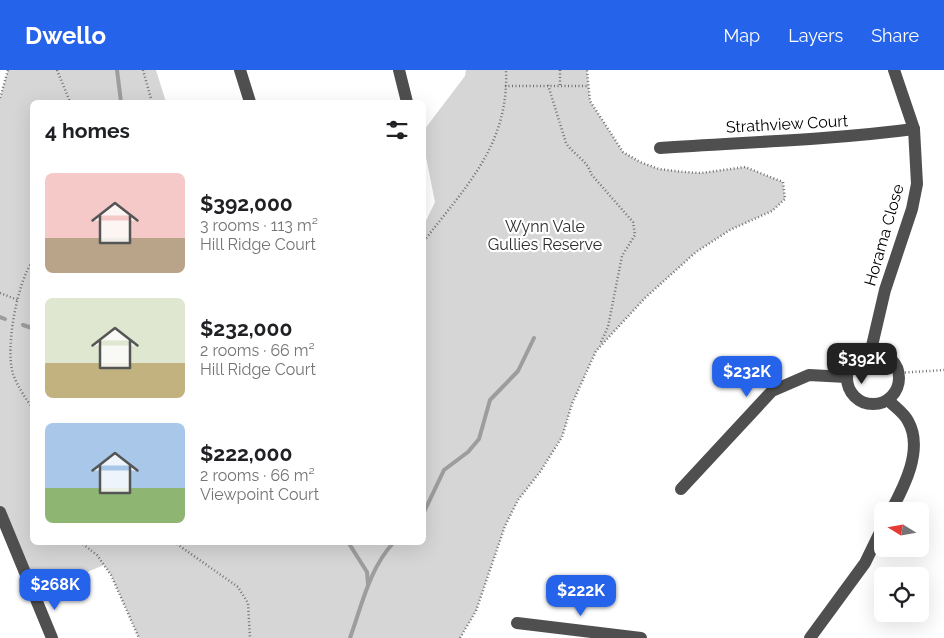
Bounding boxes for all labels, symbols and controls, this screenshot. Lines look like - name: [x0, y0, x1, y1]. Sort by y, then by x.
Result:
- text: Dwello: [25, 21, 106, 50]
- text: Map: [724, 25, 760, 46]
- text: Layers: [788, 25, 843, 46]
- text: Share: [871, 25, 919, 46]
- street label: Strathview Court: [725, 111, 849, 137]
- icon: filters: [383, 116, 411, 144]
- text: 4 homes: [45, 118, 130, 143]
- street label: Horama Close: [860, 182, 908, 288]
- text: $392,000: [200, 191, 293, 216]
- icon: home: [85, 193, 145, 253]
- text: 3 rooms · 113 m²: [200, 216, 318, 235]
- park label: Wynn Vale Gullies Reserve: [488, 217, 602, 254]
- text: Hill Ridge Court: [200, 235, 316, 254]
- text: $232,000: [200, 316, 292, 341]
- icon: home: [85, 318, 145, 378]
- text: 2 rooms · 66 m²: [200, 341, 315, 360]
- pin: $392K: [827, 342, 897, 385]
- text: $392K: [838, 349, 886, 368]
- pin: $232K: [712, 356, 782, 398]
- text: Hill Ridge Court: [200, 360, 316, 379]
- text: $232K: [723, 362, 771, 381]
- text: $222,000: [200, 441, 292, 466]
- icon: home: [85, 443, 145, 503]
- text: 2 rooms · 66 m²: [200, 466, 315, 485]
- text: Viewpoint Court: [200, 485, 319, 504]
- north arrow: [874, 502, 929, 558]
- map controls: [874, 502, 929, 622]
- button: locate: [874, 567, 929, 622]
- pin: $268K: [20, 568, 90, 611]
- pin: $222K: [546, 574, 616, 617]
- text: $268K: [30, 575, 80, 594]
- text: $222K: [557, 581, 605, 600]

